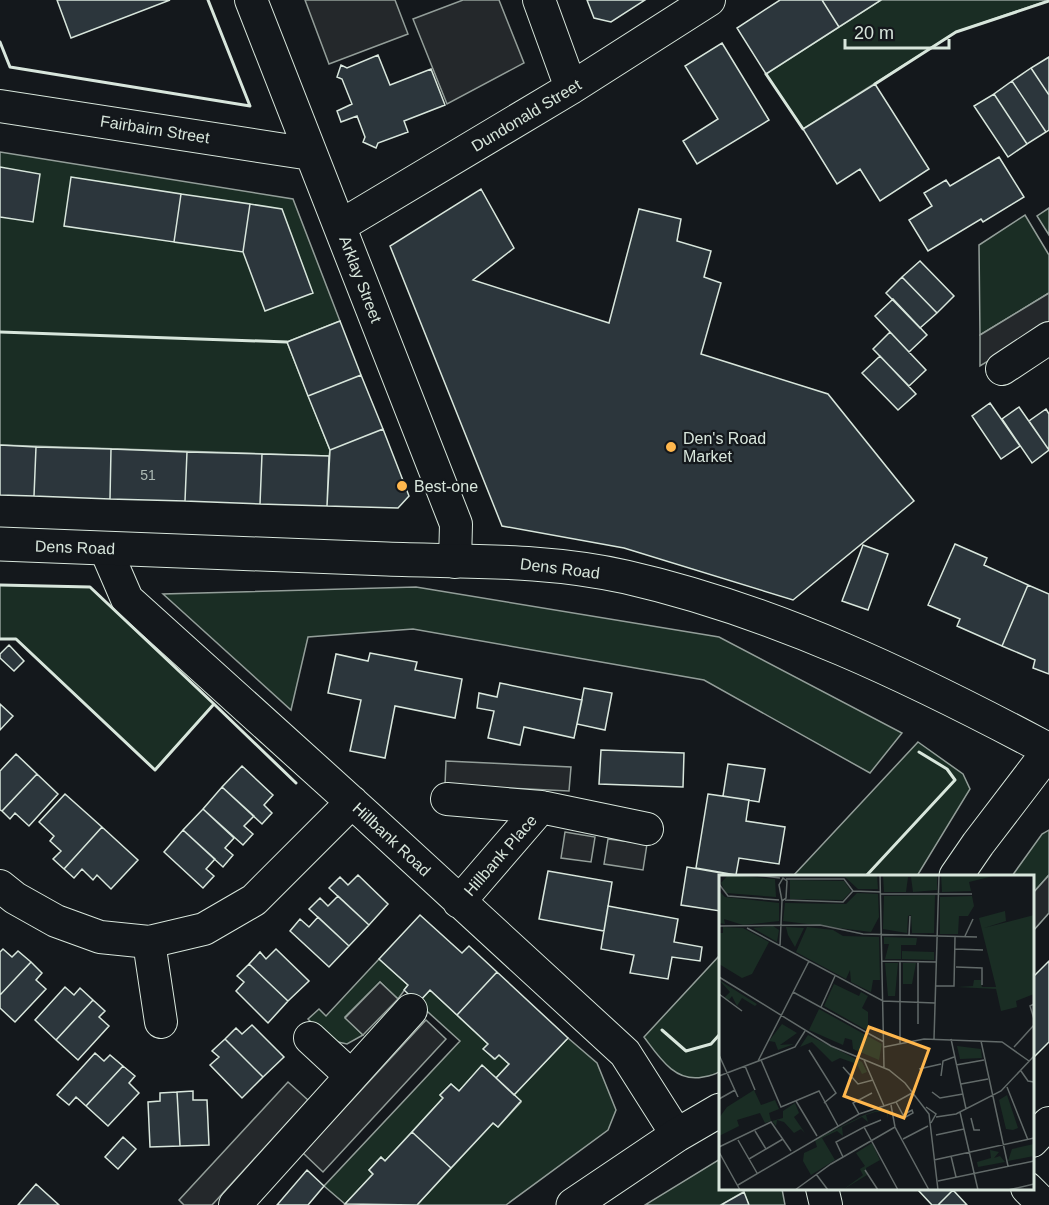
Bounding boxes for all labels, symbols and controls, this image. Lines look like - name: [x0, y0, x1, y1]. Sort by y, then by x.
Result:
- scale bar: [845, 12, 948, 50]
- text: 20 m: [854, 23, 894, 43]
- street label: Dundonald Street: [469, 76, 584, 155]
- street label: Fairbairn Street: [99, 112, 211, 147]
- street label: Arklay Street: [336, 233, 385, 325]
- place label: Den's Road Market: [683, 430, 766, 465]
- marker: Den's Road Market: [664, 440, 678, 454]
- house number: 51: [140, 467, 156, 483]
- place label: Best-one: [414, 478, 478, 495]
- marker: Best-one: [395, 479, 409, 493]
- street label: Dens Road: [35, 538, 115, 557]
- street label: Dens Road: [519, 555, 601, 582]
- street label: Hillbank Road: [349, 799, 434, 880]
- street label: Hillbank Place: [461, 811, 540, 899]
- inset map: [719, 875, 1034, 1190]

